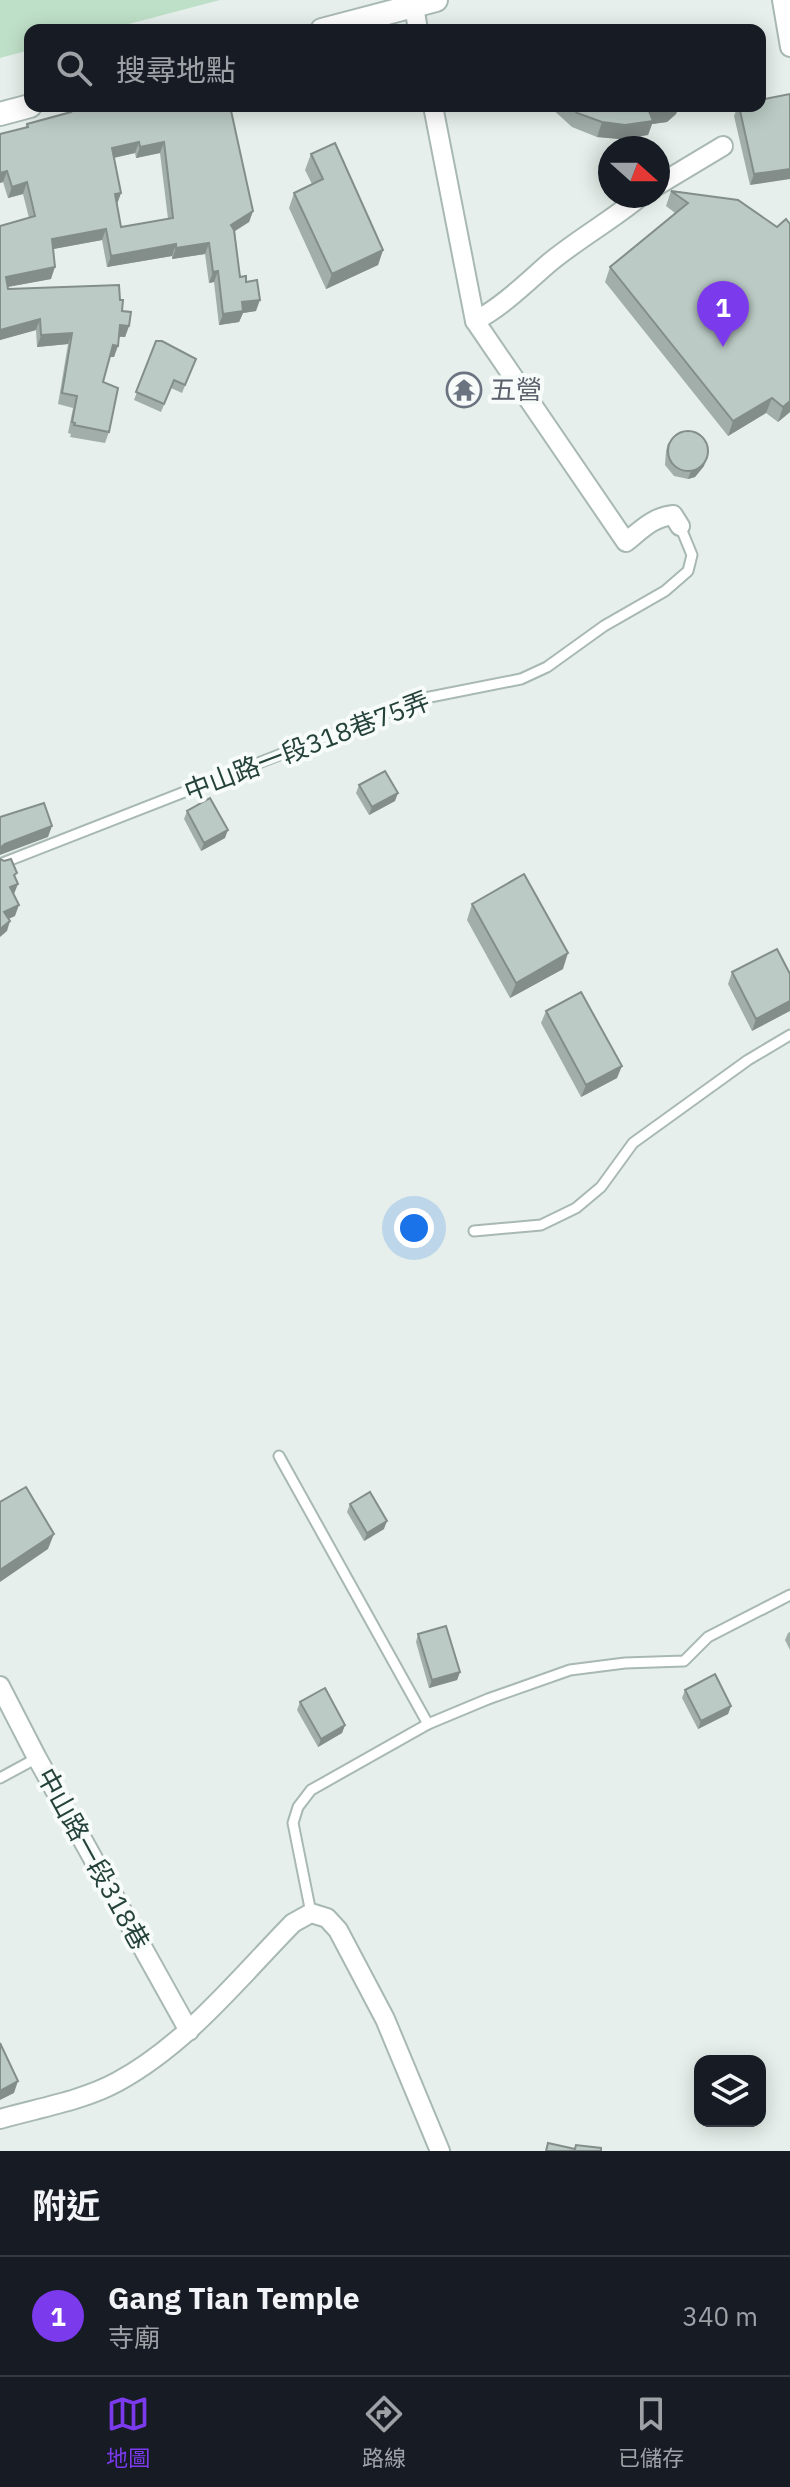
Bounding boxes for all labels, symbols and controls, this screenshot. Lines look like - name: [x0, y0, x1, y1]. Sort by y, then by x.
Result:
- search box: [24, 24, 766, 112]
- icon: search: [52, 46, 96, 90]
- text: 搜尋地點: [116, 50, 236, 89]
- north arrow: [598, 136, 670, 208]
- pin: 1: [697, 281, 749, 347]
- temple icon: 五營: [445, 371, 483, 409]
- place label: 五營: [490, 372, 542, 406]
- street label: 中山路一段318巷75弄: [179, 683, 434, 808]
- your location: [394, 1208, 434, 1248]
- street label: 中山路一段318巷: [30, 1762, 158, 1955]
- map controls: [694, 2055, 766, 2127]
- button: layers: [694, 2055, 766, 2127]
- text: 附近: [32, 2183, 100, 2227]
- text: Gang Tian Temple: [108, 2278, 360, 2317]
- text: 1: [50, 2299, 66, 2333]
- text: 340 m: [682, 2299, 758, 2333]
- text: 寺廟: [108, 2320, 160, 2354]
- tab: 地圖: [106, 2392, 150, 2472]
- tab: 路線: [362, 2392, 406, 2472]
- tab: 已儲存: [618, 2392, 684, 2472]

